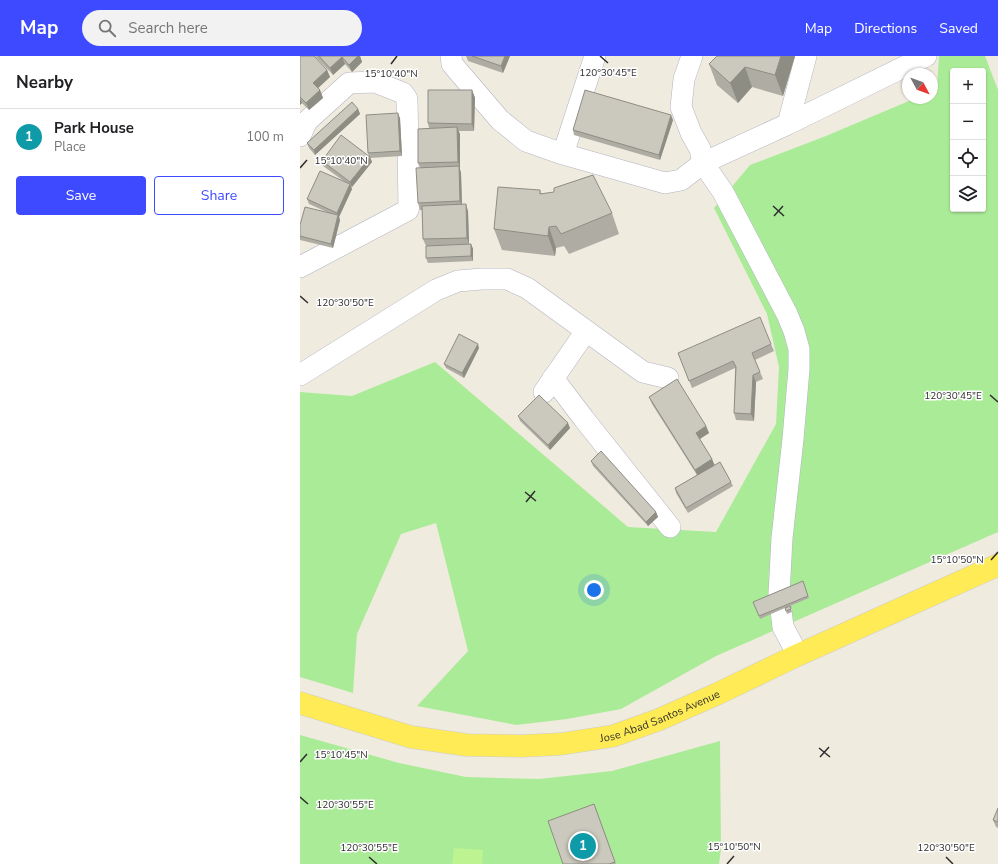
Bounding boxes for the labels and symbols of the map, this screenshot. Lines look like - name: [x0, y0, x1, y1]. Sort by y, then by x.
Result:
- text: 120°30'45"E: [579, 66, 637, 80]
- text: 15°10'40"N: [364, 67, 418, 81]
- north arrow: [902, 68, 938, 104]
- text: 15°10'40"N: [314, 154, 368, 168]
- text: 120°30'50"E: [316, 296, 374, 310]
- text: 120°30'45"E: [924, 389, 982, 403]
- text: 15°10'50"N: [930, 553, 984, 567]
- your location: [584, 580, 604, 600]
- street label: Jose Abad Santos Avenue: [598, 687, 722, 746]
- text: 15°10'45"N: [314, 748, 368, 762]
- text: 120°30'55"E: [316, 798, 374, 812]
- pin: 1: [570, 831, 596, 861]
- text: 15°10'50"N: [707, 840, 761, 854]
- text: 120°30'55"E: [340, 841, 398, 855]
- text: 120°30'50"E: [917, 841, 975, 855]

